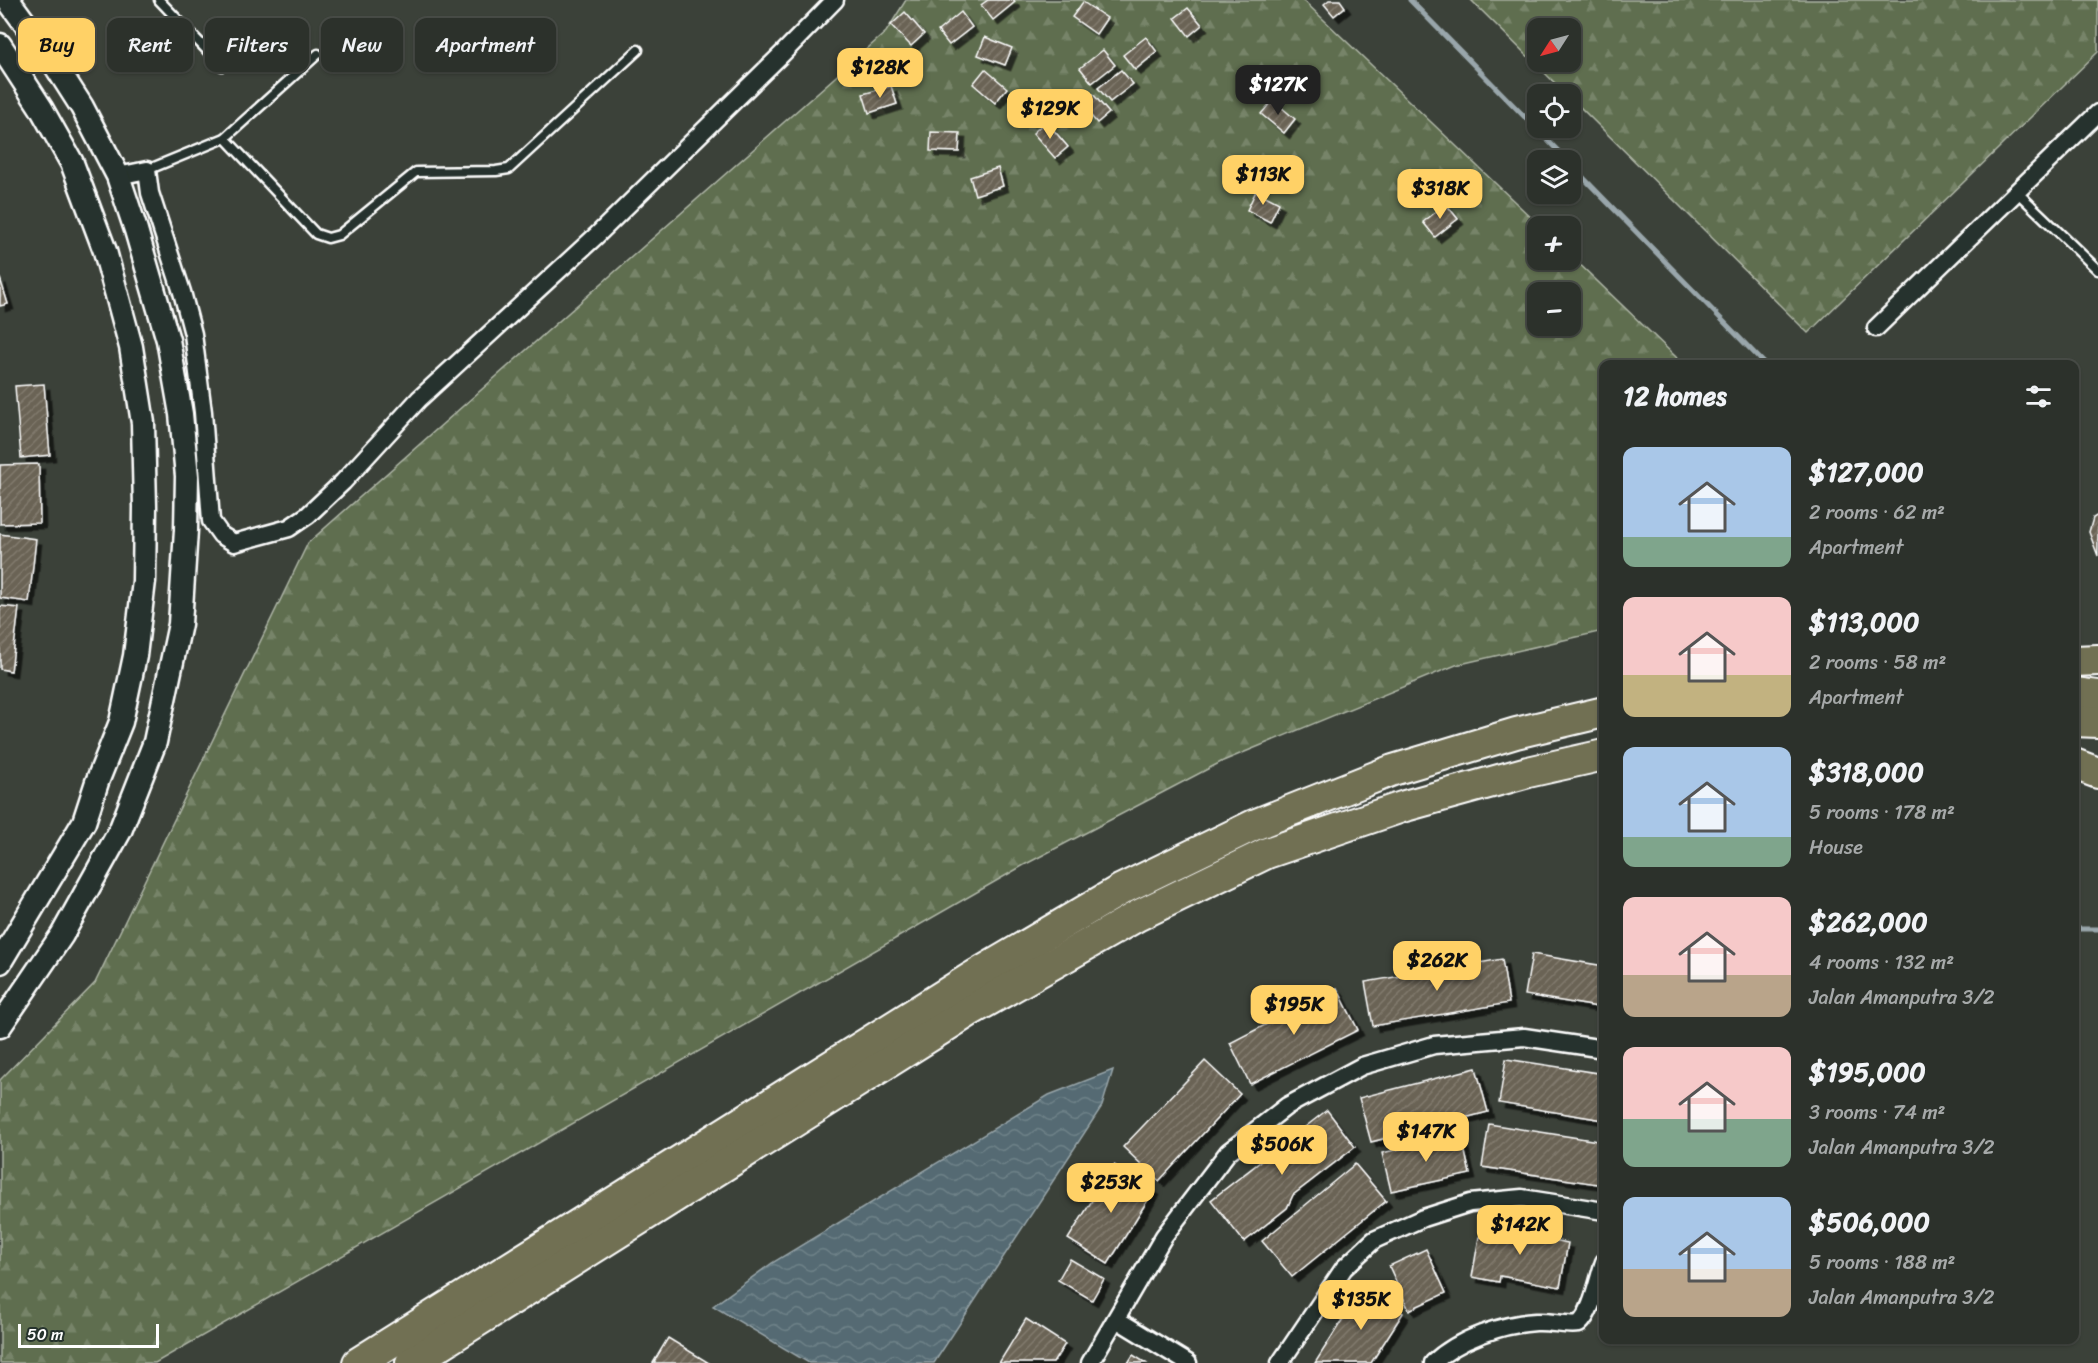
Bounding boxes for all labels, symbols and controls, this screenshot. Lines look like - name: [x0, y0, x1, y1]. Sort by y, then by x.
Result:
- chip: Buy: [18, 18, 95, 72]
- chip: Rent: [107, 18, 193, 72]
- chip: Filters: [205, 18, 309, 72]
- chip: New: [321, 18, 403, 72]
- chip: Apartment: [415, 18, 556, 72]
- north arrow: [1527, 18, 1581, 72]
- map controls: [1527, 18, 1581, 336]
- pin: $128K: [838, 48, 922, 99]
- text: $128K: [851, 50, 909, 85]
- pin: $127K: [1236, 65, 1320, 116]
- text: $127K: [1249, 67, 1307, 102]
- button: locate: [1527, 84, 1581, 138]
- pin: $129K: [1008, 89, 1092, 140]
- text: $129K: [1021, 91, 1079, 126]
- button: layers: [1527, 150, 1581, 204]
- pin: $113K: [1221, 155, 1305, 206]
- text: $113K: [1236, 157, 1290, 192]
- pin: $318K: [1398, 169, 1482, 220]
- text: $318K: [1411, 171, 1469, 206]
- button: +: [1527, 216, 1581, 270]
- button: −: [1527, 282, 1581, 336]
- text: 12 homes: [1623, 373, 1727, 419]
- icon: filters: [2022, 380, 2055, 413]
- text: $127,000: [1809, 449, 1924, 495]
- icon: home: [1671, 471, 1743, 543]
- text: 2 rooms · 62 m²: [1809, 495, 1945, 530]
- text: Apartment: [1809, 530, 1903, 565]
- text: $113,000: [1809, 599, 1919, 645]
- icon: home: [1671, 621, 1743, 693]
- text: 2 rooms · 58 m²: [1809, 645, 1946, 680]
- text: Apartment: [1809, 680, 1903, 715]
- text: $318,000: [1809, 749, 1924, 795]
- icon: home: [1671, 771, 1743, 843]
- text: 5 rooms · 178 m²: [1809, 795, 1955, 830]
- text: House: [1809, 830, 1863, 865]
- text: $262,000: [1809, 899, 1928, 945]
- icon: home: [1671, 921, 1743, 993]
- pin: $262K: [1395, 941, 1479, 992]
- text: $262K: [1407, 943, 1467, 978]
- text: 4 rooms · 132 m²: [1809, 945, 1954, 980]
- text: Jalan Amanputra 3/2: [1809, 980, 1995, 1015]
- pin: $195K: [1252, 985, 1336, 1036]
- text: $195K: [1265, 987, 1323, 1022]
- text: $195,000: [1809, 1049, 1926, 1095]
- icon: home: [1671, 1071, 1743, 1143]
- text: 3 rooms · 74 m²: [1809, 1095, 1945, 1130]
- pin: $147K: [1384, 1112, 1468, 1163]
- text: $147K: [1397, 1114, 1455, 1149]
- pin: $506K: [1240, 1125, 1324, 1176]
- text: $506K: [1251, 1127, 1313, 1162]
- text: Jalan Amanputra 3/2: [1809, 1130, 1995, 1165]
- pin: $253K: [1069, 1163, 1153, 1214]
- text: $253K: [1081, 1165, 1141, 1200]
- text: $506,000: [1809, 1199, 1930, 1245]
- pin: $142K: [1478, 1205, 1562, 1256]
- text: $142K: [1491, 1207, 1549, 1242]
- icon: home: [1671, 1221, 1743, 1293]
- text: 5 rooms · 188 m²: [1809, 1245, 1955, 1280]
- pin: $135K: [1319, 1280, 1403, 1331]
- text: Jalan Amanputra 3/2: [1809, 1280, 1995, 1315]
- text: $135K: [1332, 1282, 1390, 1317]
- text: 50 m: [27, 1320, 63, 1349]
- scale bar: [18, 1321, 159, 1348]

